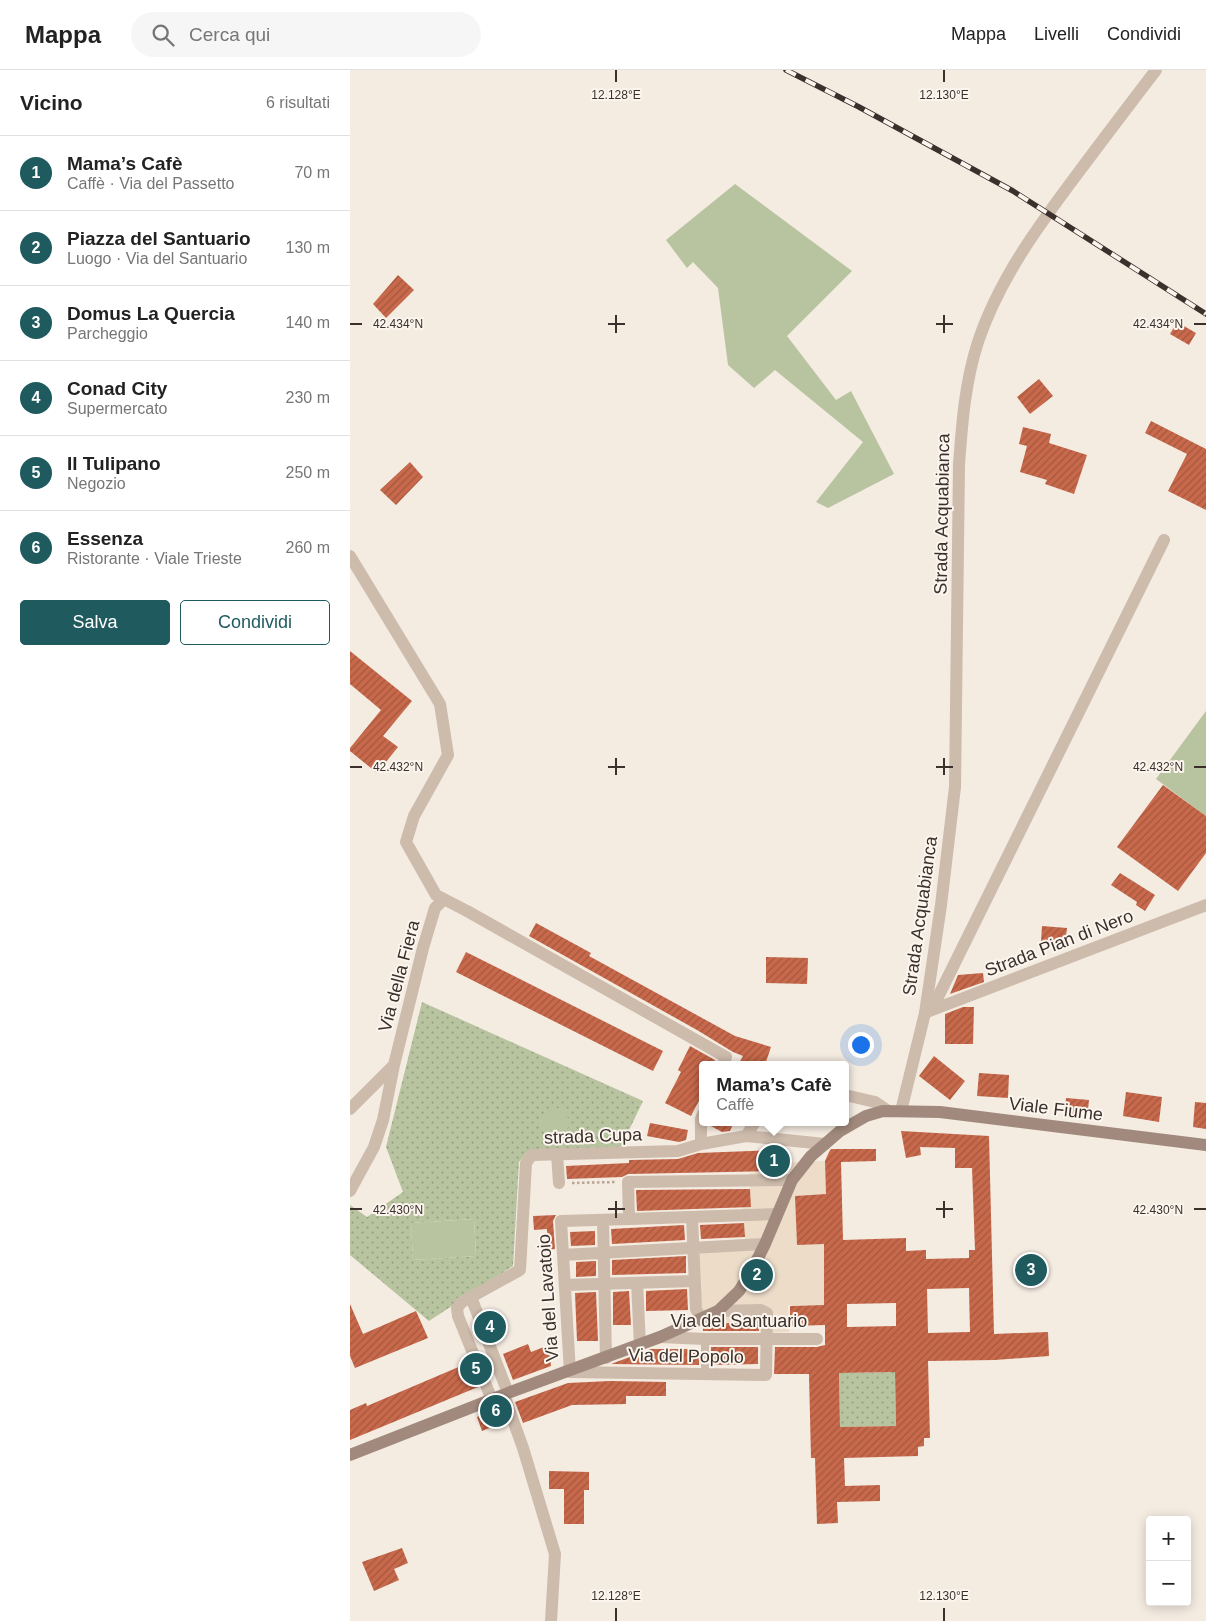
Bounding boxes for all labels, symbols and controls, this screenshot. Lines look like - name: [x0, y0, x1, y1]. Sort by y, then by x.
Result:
- search box: [131, 12, 481, 57]
- text: Mappa: [25, 21, 101, 48]
- icon: search: [149, 21, 177, 49]
- text: Cerca qui: [189, 24, 270, 45]
- text: Mappa: [951, 24, 1006, 44]
- text: Livelli: [1034, 24, 1079, 44]
- text: Condividi: [1107, 24, 1181, 44]
- text: 12.128°E: [591, 88, 641, 102]
- text: 12.130°E: [919, 88, 969, 102]
- text: Vicino: [20, 91, 83, 114]
- text: 6 risultati: [266, 94, 330, 111]
- text: Mama’s Cafè: [67, 153, 182, 174]
- text: 1: [32, 164, 40, 181]
- text: 70 m: [294, 164, 330, 181]
- text: Caffè · Via del Passetto: [67, 175, 235, 192]
- text: Piazza del Santuario: [67, 228, 251, 249]
- text: 2: [32, 239, 40, 256]
- text: 130 m: [286, 239, 330, 256]
- text: Luogo · Via del Santuario: [67, 250, 247, 267]
- text: Domus La Quercia: [67, 303, 235, 324]
- text: 3: [32, 314, 40, 331]
- text: 140 m: [286, 314, 330, 331]
- text: 42.434°N: [373, 317, 423, 331]
- text: 42.434°N: [1133, 317, 1183, 331]
- text: Parcheggio: [67, 325, 148, 342]
- text: Conad City: [67, 378, 167, 399]
- text: 4: [32, 389, 40, 406]
- text: 230 m: [286, 389, 330, 406]
- text: Supermercato: [67, 400, 168, 417]
- street label: Strada Acquabianca: [931, 432, 953, 595]
- text: Il Tulipano: [67, 453, 161, 474]
- text: 5: [32, 464, 40, 481]
- text: 250 m: [286, 464, 330, 481]
- text: Negozio: [67, 475, 126, 492]
- text: Essenza: [67, 528, 143, 549]
- text: 6: [32, 539, 40, 556]
- text: 260 m: [286, 539, 330, 556]
- text: Ristorante · Viale Trieste: [67, 550, 242, 567]
- button: Salva: [20, 600, 170, 645]
- button: Condividi: [180, 600, 330, 645]
- text: 42.432°N: [373, 760, 423, 774]
- text: 42.432°N: [1133, 760, 1183, 774]
- street label: Strada Acquabianca: [899, 834, 941, 997]
- street label: Strada Pian di Nero: [982, 906, 1136, 980]
- street label: Via della Fiera: [374, 917, 424, 1034]
- your location: [848, 1032, 874, 1058]
- popup: [699, 1061, 849, 1126]
- text: Mama’s Cafè: [716, 1074, 832, 1095]
- street label: Viale Fiume: [1008, 1093, 1104, 1125]
- text: Caffè: [716, 1096, 754, 1113]
- street label: strada Cupa: [544, 1124, 643, 1148]
- pin: 1: [758, 1142, 790, 1180]
- text: 42.430°N: [373, 1203, 423, 1217]
- text: 42.430°N: [1133, 1203, 1183, 1217]
- street label: Via del Lavatoio: [534, 1234, 562, 1362]
- pin: 3: [1015, 1251, 1047, 1289]
- pin: 2: [741, 1256, 773, 1294]
- pin: 4: [474, 1308, 506, 1346]
- street label: Via del Santuario: [671, 1311, 807, 1331]
- street label: Via del Popolo: [628, 1345, 744, 1367]
- pin: 5: [460, 1350, 492, 1388]
- pin: 6: [480, 1392, 512, 1430]
- map controls: [1146, 1516, 1191, 1606]
- button: +: [1146, 1516, 1191, 1561]
- button: −: [1146, 1561, 1191, 1606]
- text: 12.128°E: [591, 1589, 641, 1603]
- text: 12.130°E: [919, 1589, 969, 1603]

